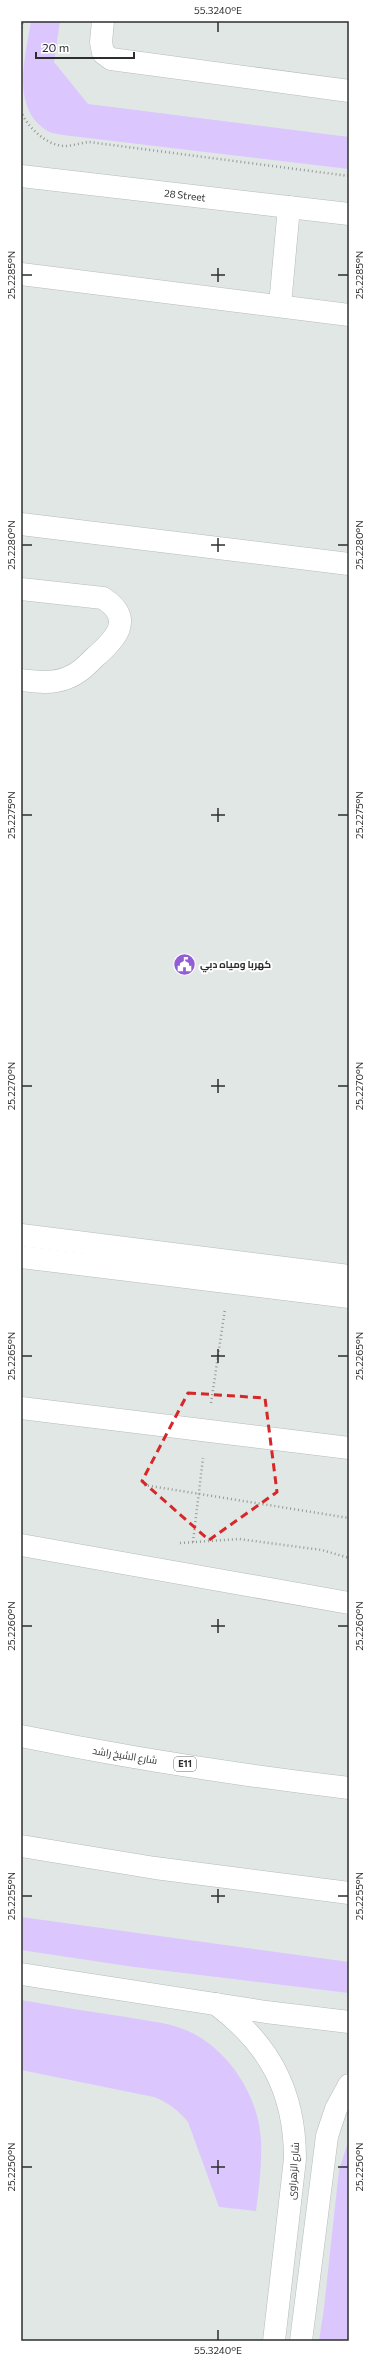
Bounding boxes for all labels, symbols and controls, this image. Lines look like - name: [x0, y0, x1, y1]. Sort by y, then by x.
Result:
- text: 55.3240°E: [194, 4, 242, 16]
- scale bar: [36, 34, 134, 60]
- text: 20 m: [42, 40, 69, 54]
- street label: 28 Street: [163, 187, 206, 203]
- text: 25.2285°N: [5, 251, 17, 299]
- text: 25.2285°N: [353, 251, 365, 299]
- text: 25.2280°N: [5, 520, 17, 570]
- text: 25.2280°N: [353, 520, 365, 570]
- text: 25.2275°N: [5, 791, 17, 839]
- text: 25.2275°N: [353, 791, 365, 839]
- public building icon: كهربا ومياه دبي: [172, 951, 198, 977]
- place label: كهربا ومياه دبي: [200, 958, 271, 973]
- text: 25.2270°N: [5, 1062, 17, 1110]
- text: 25.2270°N: [353, 1062, 365, 1110]
- text: 25.2265°N: [5, 1332, 17, 1380]
- text: 25.2265°N: [353, 1332, 365, 1380]
- text: 25.2260°N: [5, 1601, 17, 1651]
- text: 25.2260°N: [353, 1601, 365, 1651]
- street label: شارع الشيخ راشد: [92, 1744, 158, 1767]
- road number: E11: [174, 1757, 196, 1771]
- text: 25.2255°N: [5, 1872, 17, 1920]
- text: 25.2255°N: [353, 1872, 365, 1920]
- text: 25.2250°N: [5, 2142, 17, 2192]
- street label: شارع الزهراوى: [285, 2142, 302, 2200]
- text: 25.2250°N: [353, 2142, 365, 2192]
- text: 55.3240°E: [194, 2344, 242, 2356]

